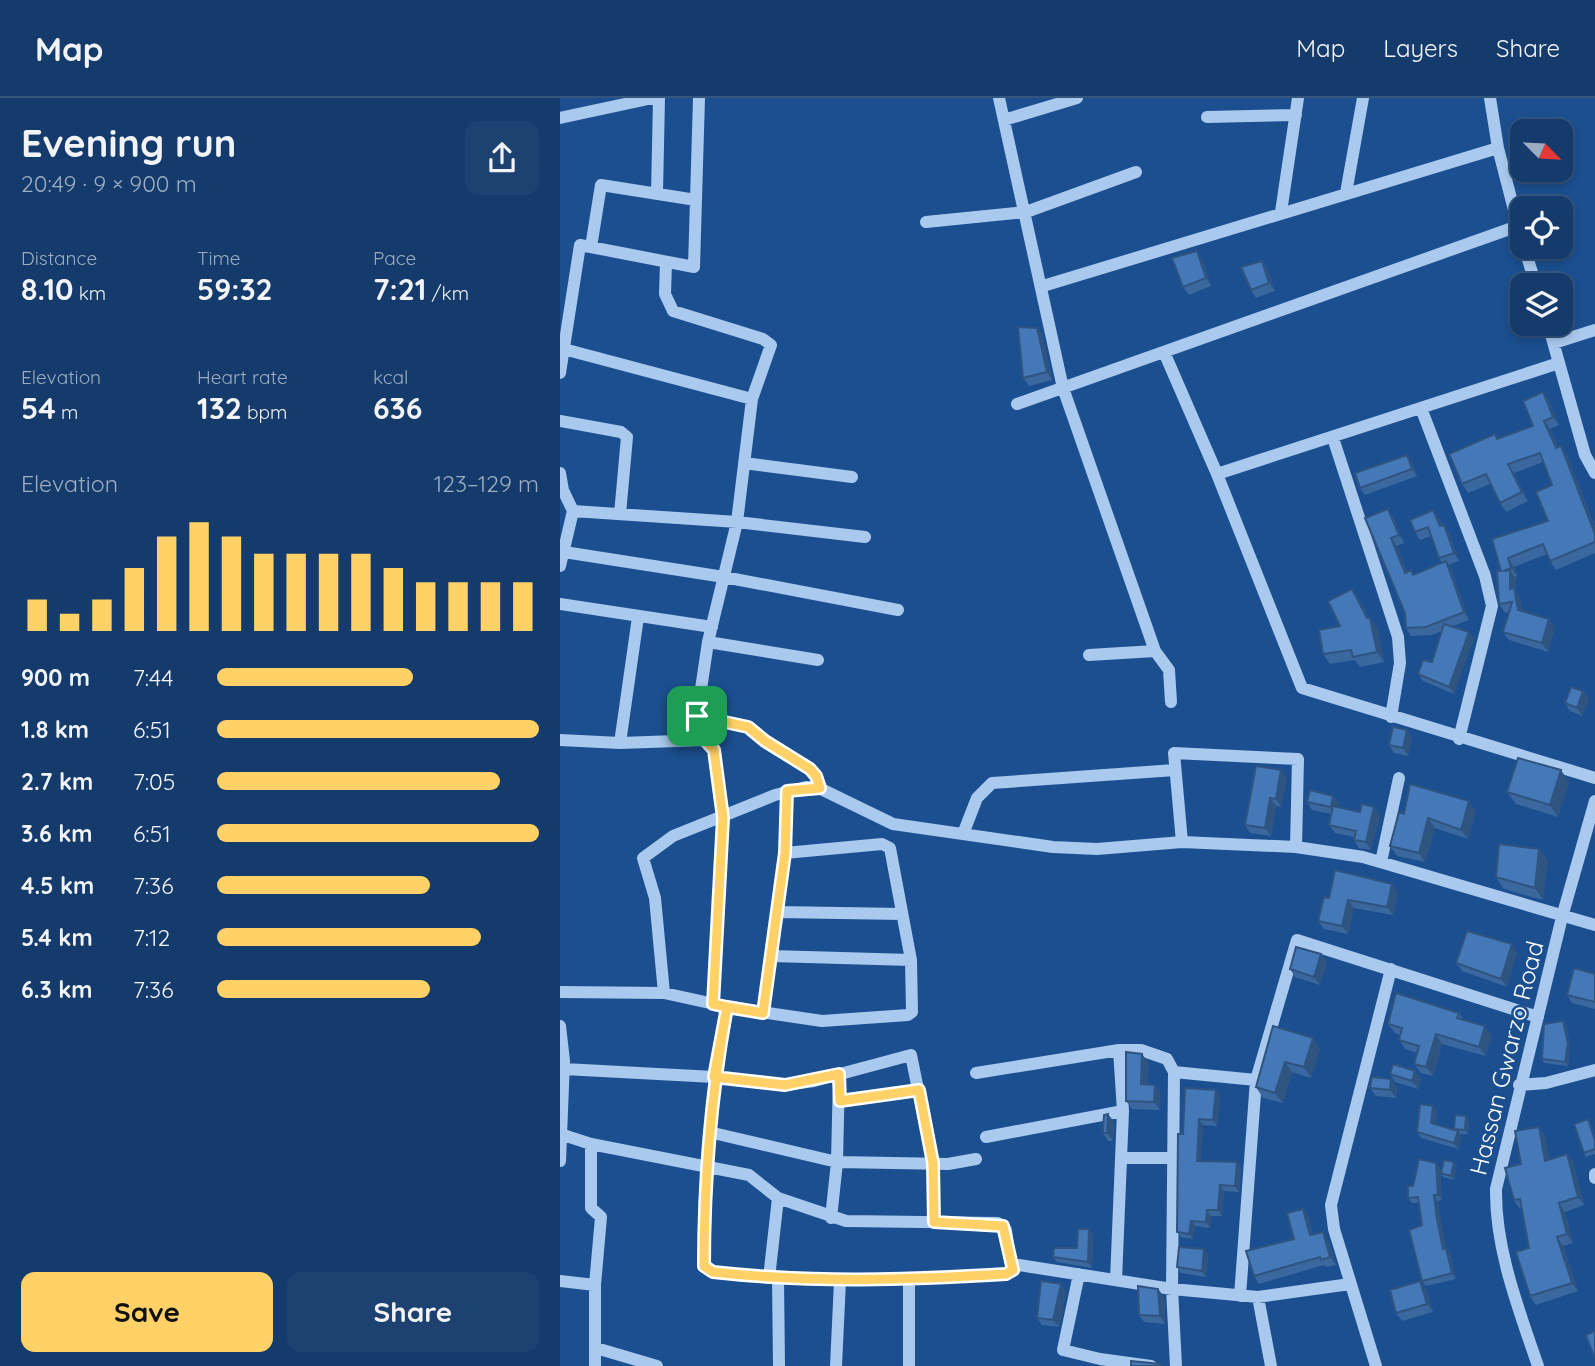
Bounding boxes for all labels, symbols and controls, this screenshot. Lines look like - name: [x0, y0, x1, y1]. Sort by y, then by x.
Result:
- text: Map: [35, 28, 103, 69]
- text: Map: [1296, 33, 1345, 63]
- text: Layers: [1383, 33, 1458, 63]
- text: Share: [1496, 33, 1560, 63]
- text: Evening run: [21, 119, 236, 167]
- north arrow: [1510, 119, 1573, 182]
- map controls: [1510, 119, 1573, 336]
- button: share: [465, 121, 539, 195]
- text: 20:49 · 9 × 900 m: [21, 169, 197, 198]
- button: locate: [1510, 196, 1573, 259]
- text: Distance: [21, 246, 97, 270]
- text: Time: [197, 246, 241, 270]
- text: Pace: [373, 246, 416, 270]
- text: 8.10: [21, 270, 74, 308]
- text: 59:32: [197, 270, 273, 308]
- text: 7:21: [373, 270, 426, 308]
- button: layers: [1510, 273, 1573, 336]
- text: km: [74, 281, 106, 305]
- text: /km: [426, 281, 469, 305]
- text: Elevation: [21, 365, 101, 389]
- text: Heart rate: [197, 365, 288, 389]
- text: kcal: [373, 365, 408, 389]
- text: 54: [21, 389, 56, 427]
- text: 132: [197, 389, 242, 427]
- text: 636: [373, 389, 422, 427]
- text: m: [56, 400, 78, 424]
- text: bpm: [242, 400, 287, 424]
- text: Elevation: [21, 469, 118, 498]
- text: 123–129 m: [434, 469, 539, 498]
- text: 900 m: [21, 663, 90, 692]
- text: 7:44: [133, 663, 173, 692]
- pin: [667, 686, 727, 746]
- icon: arrive: [678, 697, 716, 735]
- text: 1.8 km: [21, 715, 89, 744]
- text: 6:51: [133, 715, 171, 744]
- text: 2.7 km: [21, 767, 93, 796]
- text: 7:05: [133, 767, 175, 796]
- text: 3.6 km: [21, 819, 93, 848]
- text: 6:51: [133, 819, 171, 848]
- text: 4.5 km: [21, 871, 94, 900]
- text: 7:36: [133, 871, 174, 900]
- text: 5.4 km: [21, 923, 93, 952]
- text: 7:12: [133, 923, 170, 952]
- street label: Hassan Gwarzo Road: [1462, 938, 1550, 1178]
- text: 6.3 km: [21, 975, 93, 1004]
- text: 7:36: [133, 975, 174, 1004]
- button: Save: [21, 1272, 273, 1352]
- button: Share: [287, 1272, 539, 1352]

